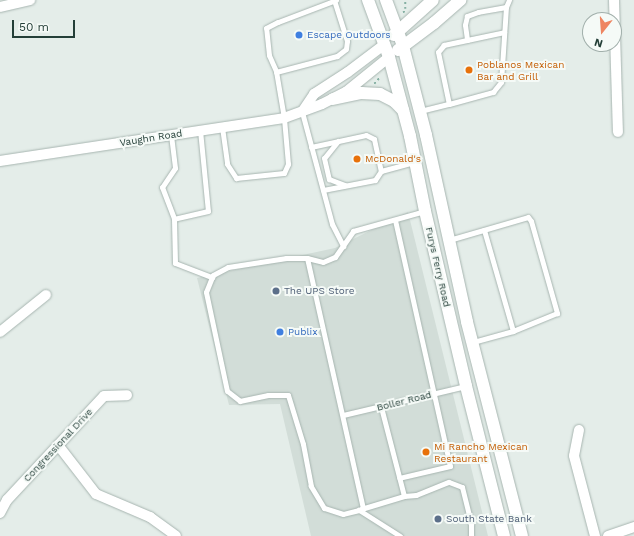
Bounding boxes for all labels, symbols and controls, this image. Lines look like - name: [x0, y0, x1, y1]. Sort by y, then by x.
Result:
- scale bar: [14, 12, 77, 38]
- north arrow: [582, 12, 622, 52]
- text: 50 m: [19, 20, 49, 34]
- place label: Escape Outdoors: [307, 29, 391, 41]
- marker: Escape Outdoors: [294, 30, 304, 40]
- text: N: [593, 36, 604, 50]
- place label: Poblanos Mexican Bar and Grill: [477, 58, 564, 82]
- marker: Poblanos Mexican Bar and Grill: [464, 65, 474, 75]
- street label: Vaughn Road: [119, 127, 183, 149]
- place label: McDonald's: [365, 153, 421, 165]
- marker: McDonald's: [352, 154, 362, 164]
- street label: Furys Ferry Road: [423, 226, 453, 308]
- place label: The UPS Store: [284, 285, 354, 297]
- marker: The UPS Store: [271, 286, 281, 296]
- place label: Publix: [288, 326, 318, 338]
- marker: Publix: [275, 327, 285, 337]
- street label: Boller Road: [375, 388, 433, 414]
- street label: Congressional Drive: [21, 406, 95, 484]
- place label: Mi Rancho Mexican Restaurant: [434, 440, 528, 464]
- marker: Mi Rancho Mexican Restaurant: [421, 447, 431, 457]
- place label: South State Bank: [446, 513, 532, 525]
- marker: South State Bank: [433, 514, 443, 524]

